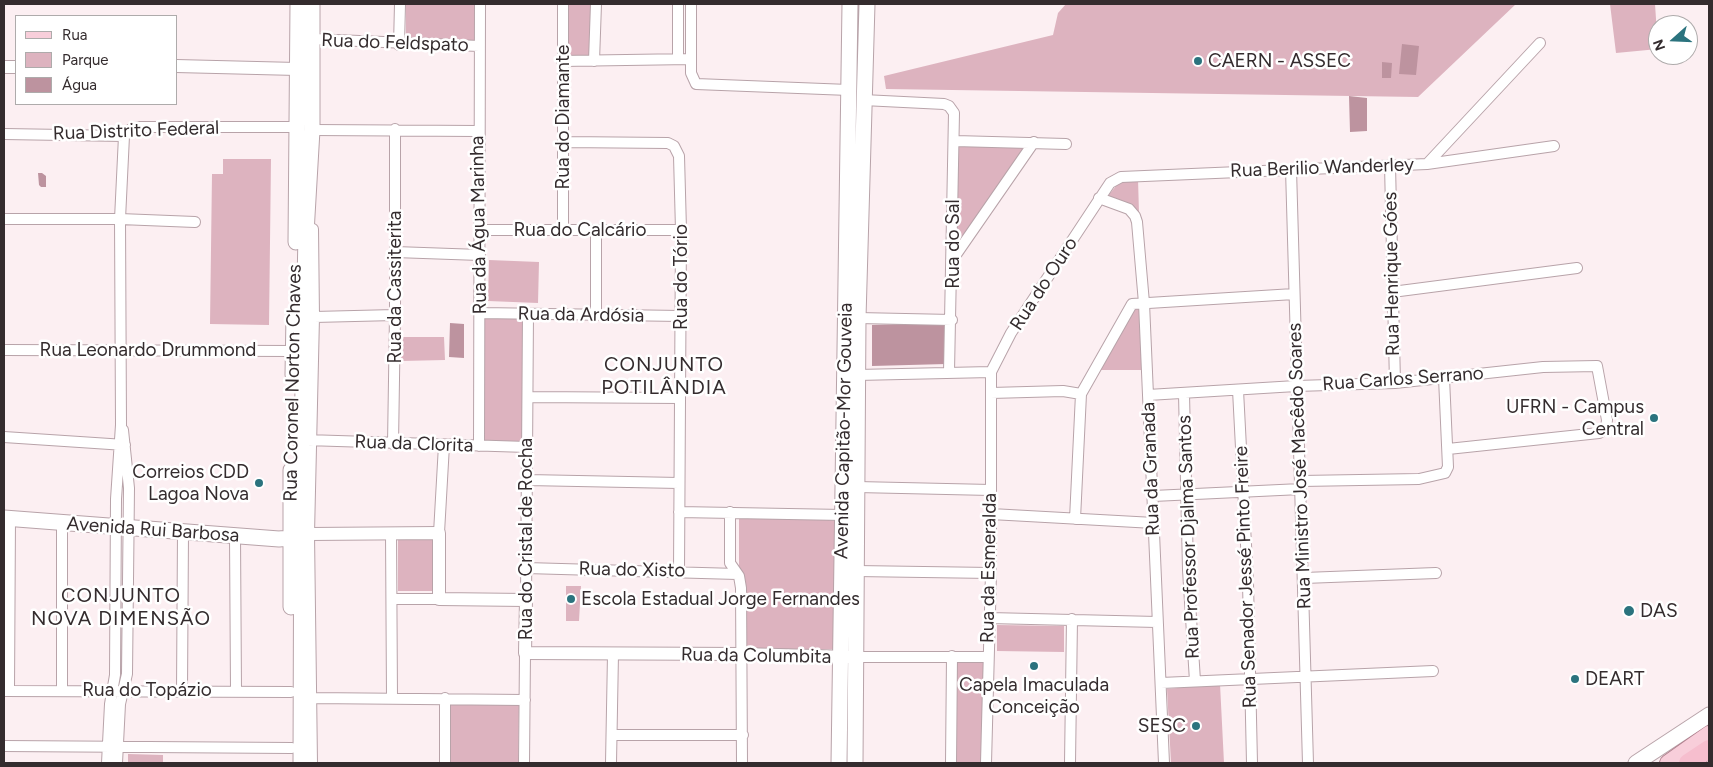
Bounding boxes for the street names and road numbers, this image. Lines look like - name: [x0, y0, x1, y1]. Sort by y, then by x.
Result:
- street label: Rua do Feldspato: [321, 29, 469, 57]
- street label: Rua do Diamante: [552, 45, 574, 189]
- street label: Rua Distrito Federal: [52, 117, 220, 145]
- street label: Rua da Água Marinha: [466, 135, 492, 315]
- street label: Rua Berilio Wanderley: [1230, 153, 1414, 183]
- street label: Rua Henrique Góes: [1379, 192, 1405, 356]
- street label: Rua do Sal: [942, 199, 964, 289]
- street label: Rua da Cassiterita: [384, 210, 406, 364]
- street label: Rua do Calcário: [513, 219, 647, 241]
- street label: Rua do Tório: [670, 224, 692, 330]
- street label: Rua do Ouro: [1005, 233, 1083, 335]
- street label: Rua Coronel Norton Chaves: [280, 264, 306, 502]
- street label: Rua da Ardósia: [517, 302, 645, 328]
- street label: Avenida Capitão-Mor Gouveia: [830, 303, 858, 559]
- street label: Rua Ministro José Macêdo Soares: [1284, 322, 1316, 610]
- street label: Rua Leonardo Drummond: [40, 339, 256, 361]
- street label: Rua Carlos Serrano: [1322, 362, 1484, 396]
- street label: Rua da Granada: [1137, 402, 1165, 536]
- street label: Rua Professor Djalma Santos: [1173, 415, 1205, 659]
- street label: Rua da Clorita: [354, 431, 474, 457]
- street label: Rua do Cristal de Rocha: [515, 438, 537, 640]
- street label: Rua Senador Jessé Pinto Freire: [1230, 445, 1262, 709]
- street label: Rua da Esmeralda: [976, 493, 1002, 643]
- street label: Avenida Rui Barbosa: [66, 513, 240, 547]
- street label: Rua do Xisto: [578, 558, 686, 582]
- street label: Rua da Columbita: [681, 643, 831, 669]
- street label: Rua do Topázio: [82, 679, 212, 701]

